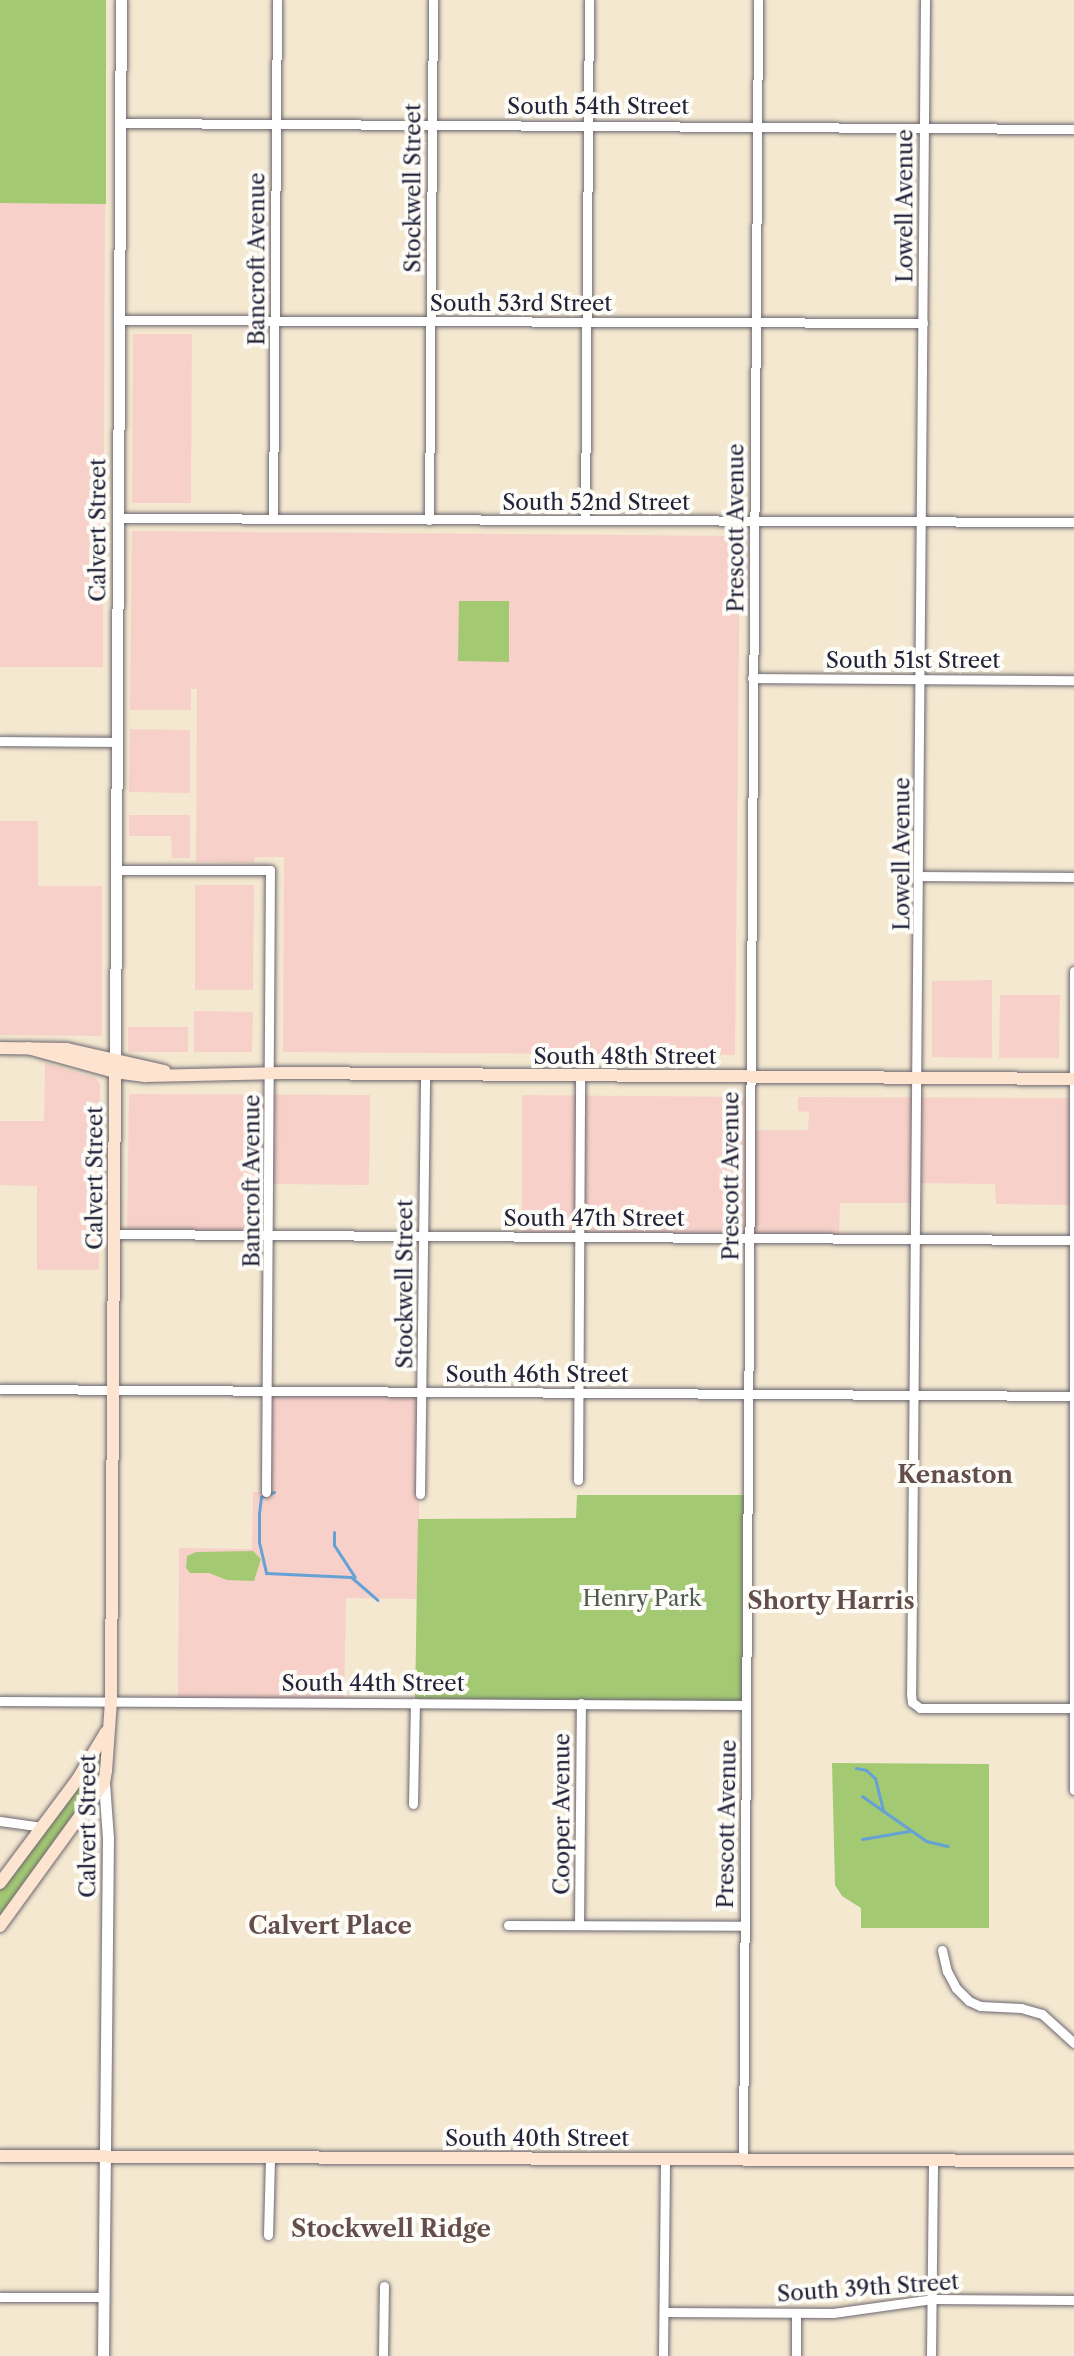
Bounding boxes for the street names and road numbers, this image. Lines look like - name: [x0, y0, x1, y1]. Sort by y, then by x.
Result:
- street label: South 54th Street: [507, 94, 689, 120]
- street label: Stockwell Street: [400, 103, 426, 273]
- street label: Lowell Avenue: [892, 129, 918, 283]
- street label: Bancroft Avenue: [244, 172, 270, 346]
- street label: South 53rd Street: [430, 291, 612, 317]
- street label: Prescott Avenue: [723, 443, 749, 613]
- street label: Calvert Street: [85, 458, 111, 602]
- street label: South 52nd Street: [502, 490, 690, 516]
- street label: South 51st Street: [826, 648, 1000, 674]
- street label: Lowell Avenue: [889, 777, 915, 931]
- street label: South 48th Street: [533, 1044, 717, 1070]
- street label: Prescott Avenue: [718, 1091, 744, 1261]
- street label: Bancroft Avenue: [239, 1094, 265, 1268]
- street label: Calvert Street: [82, 1106, 108, 1250]
- street label: Stockwell Street: [392, 1199, 418, 1369]
- street label: South 47th Street: [504, 1206, 684, 1232]
- street label: South 46th Street: [446, 1362, 628, 1388]
- street label: South 44th Street: [282, 1671, 464, 1697]
- street label: Cooper Avenue: [549, 1732, 575, 1896]
- street label: Prescott Avenue: [712, 1739, 742, 1909]
- street label: Calvert Street: [75, 1754, 101, 1898]
- street label: South 40th Street: [445, 2126, 629, 2152]
- street label: South 39th Street: [776, 2268, 960, 2308]

